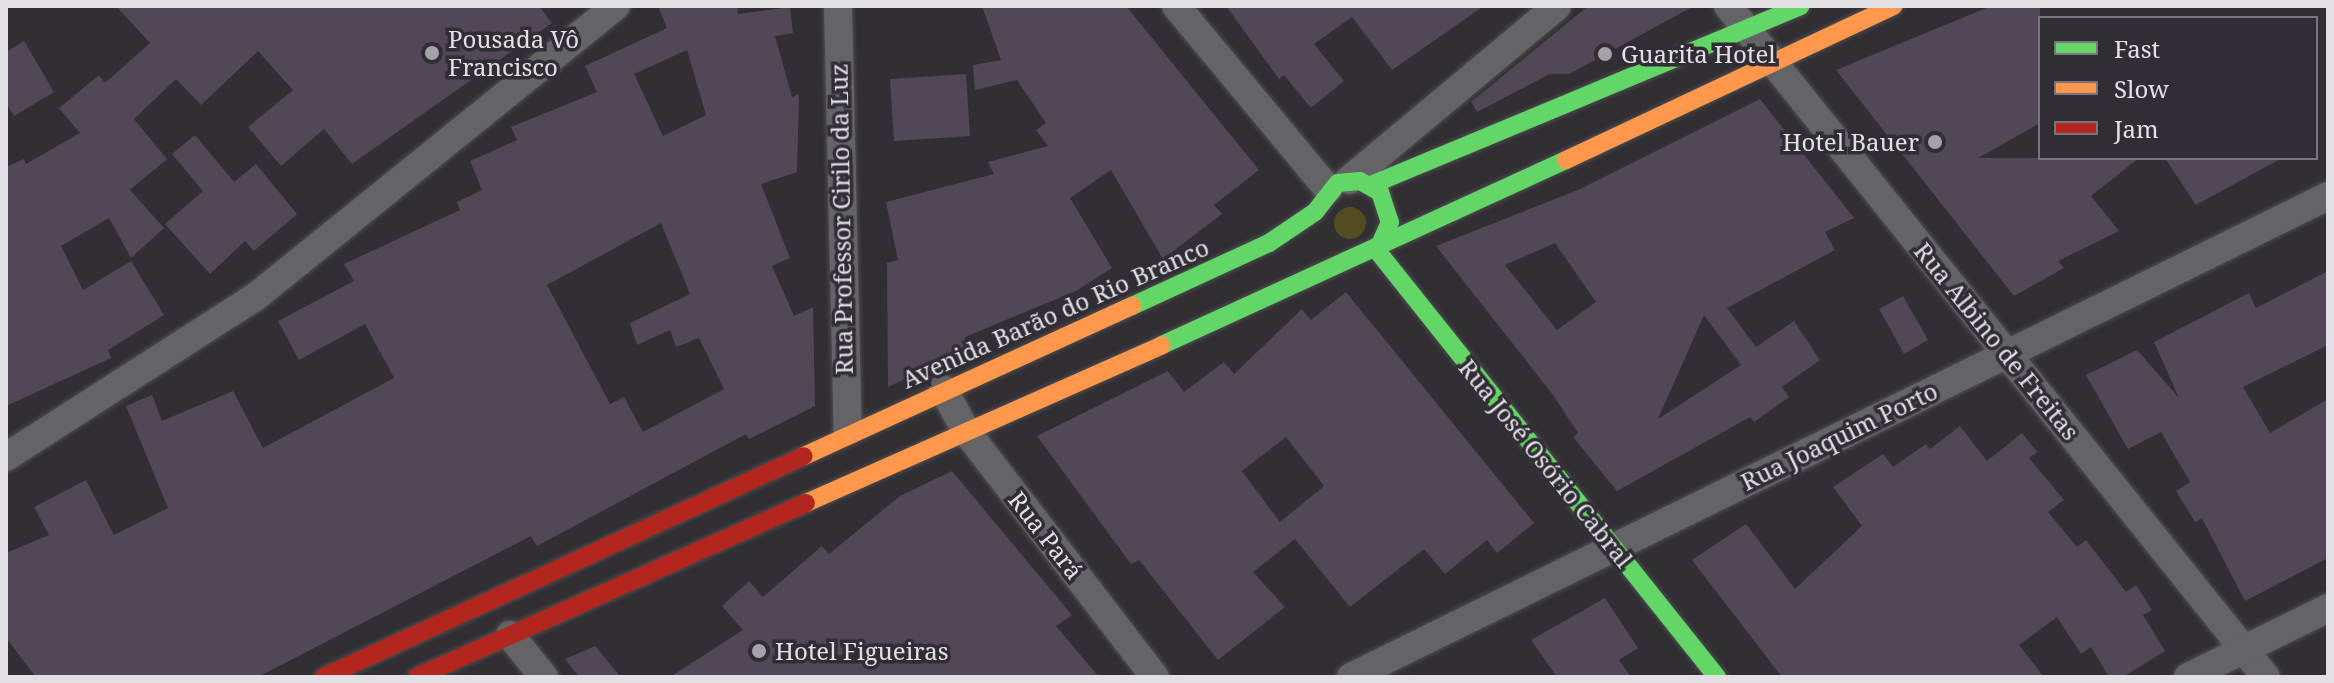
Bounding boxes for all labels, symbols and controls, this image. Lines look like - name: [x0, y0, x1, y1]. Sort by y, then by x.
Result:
- legend: [2038, 16, 2318, 160]
- place label: Pousada Vô Francisco: [448, 25, 579, 81]
- text: Fast: [2114, 32, 2160, 65]
- place label: Guarita Hotel: [1621, 40, 1776, 68]
- marker: Pousada Vô Francisco: [423, 44, 441, 62]
- marker: Guarita Hotel: [1596, 45, 1614, 63]
- street label: Rua Professor Cirilo da Luz: [824, 63, 858, 375]
- text: Slow: [2114, 72, 2169, 105]
- text: Jam: [2114, 112, 2159, 145]
- place label: Hotel Bauer: [1783, 128, 1919, 156]
- marker: Hotel Bauer: [1926, 133, 1944, 151]
- street label: Avenida Barão do Rio Branco: [897, 232, 1213, 394]
- street label: Rua Albino de Freitas: [1909, 236, 2085, 446]
- street label: Rua José Osório Cabral: [1453, 353, 1639, 573]
- street label: Rua Joaquim Porto: [1736, 376, 1942, 496]
- street label: Rua Pará: [1003, 486, 1089, 584]
- place label: Hotel Figueiras: [775, 637, 949, 665]
- marker: Hotel Figueiras: [750, 642, 768, 660]

